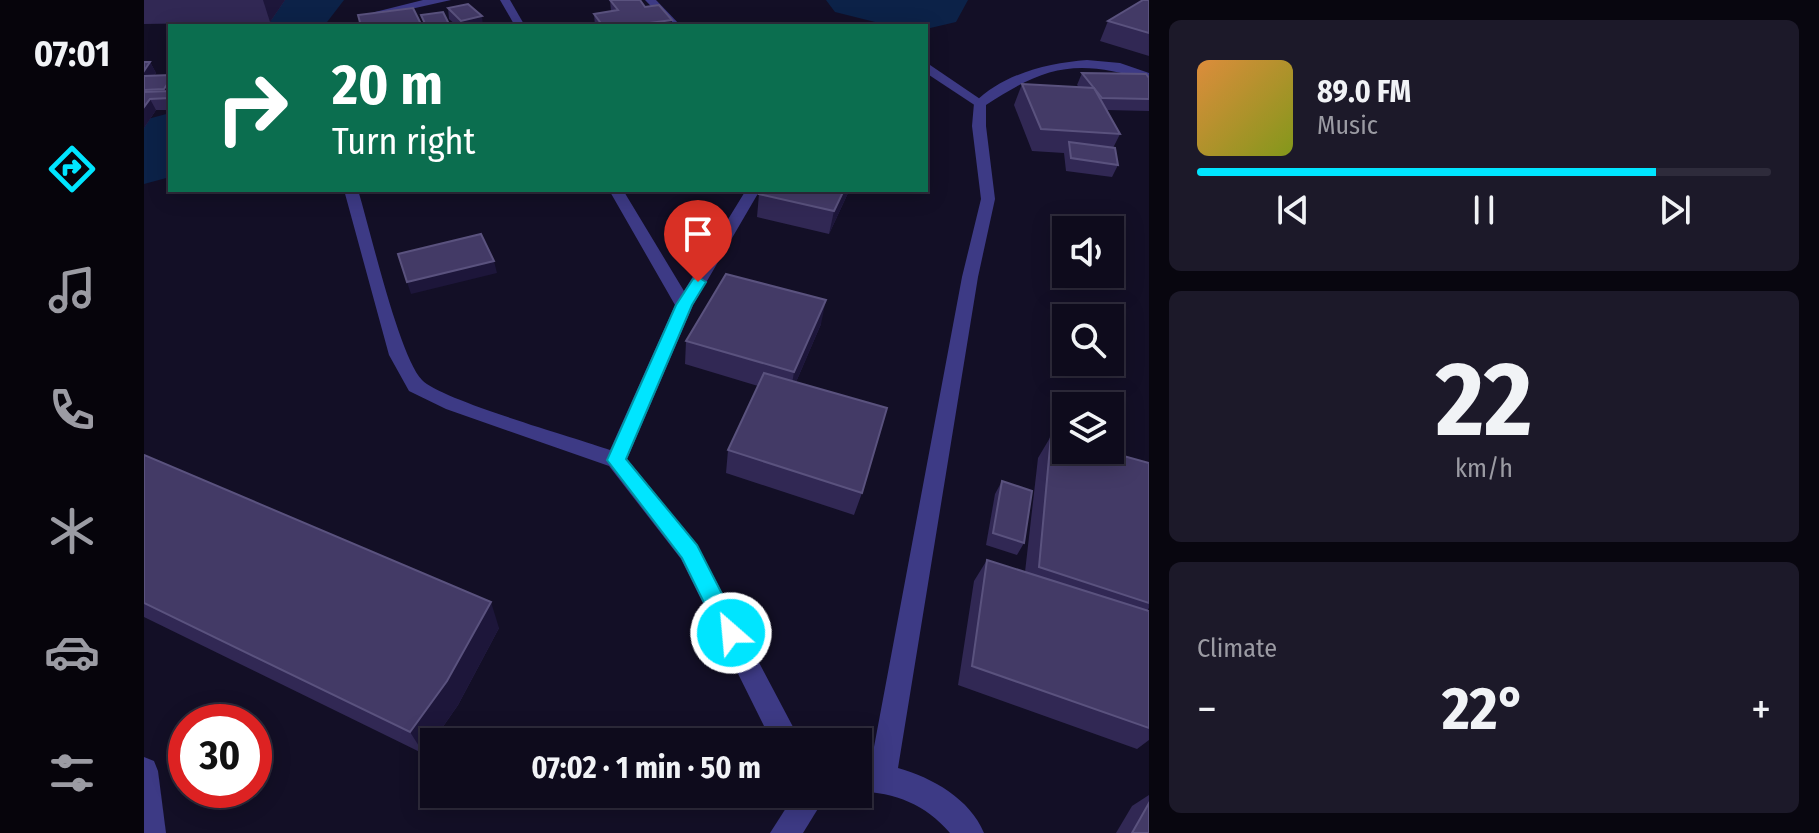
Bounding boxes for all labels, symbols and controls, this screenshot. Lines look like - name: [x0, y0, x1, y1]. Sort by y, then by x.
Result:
- text: 07:01: [34, 32, 110, 76]
- text: 20 m: [332, 52, 443, 119]
- icon: right: [200, 56, 304, 160]
- text: 89.0 FM: [1317, 74, 1411, 110]
- text: Music: [1317, 110, 1378, 141]
- text: Turn right: [332, 120, 475, 164]
- icon: directions: [44, 141, 100, 197]
- icon: previous: [1271, 188, 1315, 232]
- icon: pause: [1462, 188, 1506, 232]
- icon: next: [1653, 188, 1697, 232]
- pin: [664, 200, 732, 282]
- icon: arrive: [676, 212, 720, 256]
- map controls: [1052, 216, 1124, 464]
- button: sound: [1052, 216, 1124, 288]
- icon: music: [44, 262, 100, 318]
- button: search: [1052, 304, 1124, 376]
- text: 22: [1436, 338, 1532, 463]
- icon: phone: [44, 382, 100, 438]
- button: layers: [1052, 392, 1124, 464]
- text: km/h: [1455, 453, 1513, 484]
- icon: climate: [44, 503, 100, 559]
- position arrow: [689, 591, 773, 675]
- icon: car: [44, 624, 100, 680]
- text: Climate: [1197, 633, 1277, 664]
- text: 22°: [1442, 673, 1526, 745]
- text: −: [1197, 683, 1217, 736]
- text: +: [1751, 683, 1771, 736]
- speed limit sign: 30: [168, 704, 272, 808]
- icon: filters: [44, 745, 100, 801]
- text: 07:02 · 1 min · 50 m: [531, 750, 761, 786]

